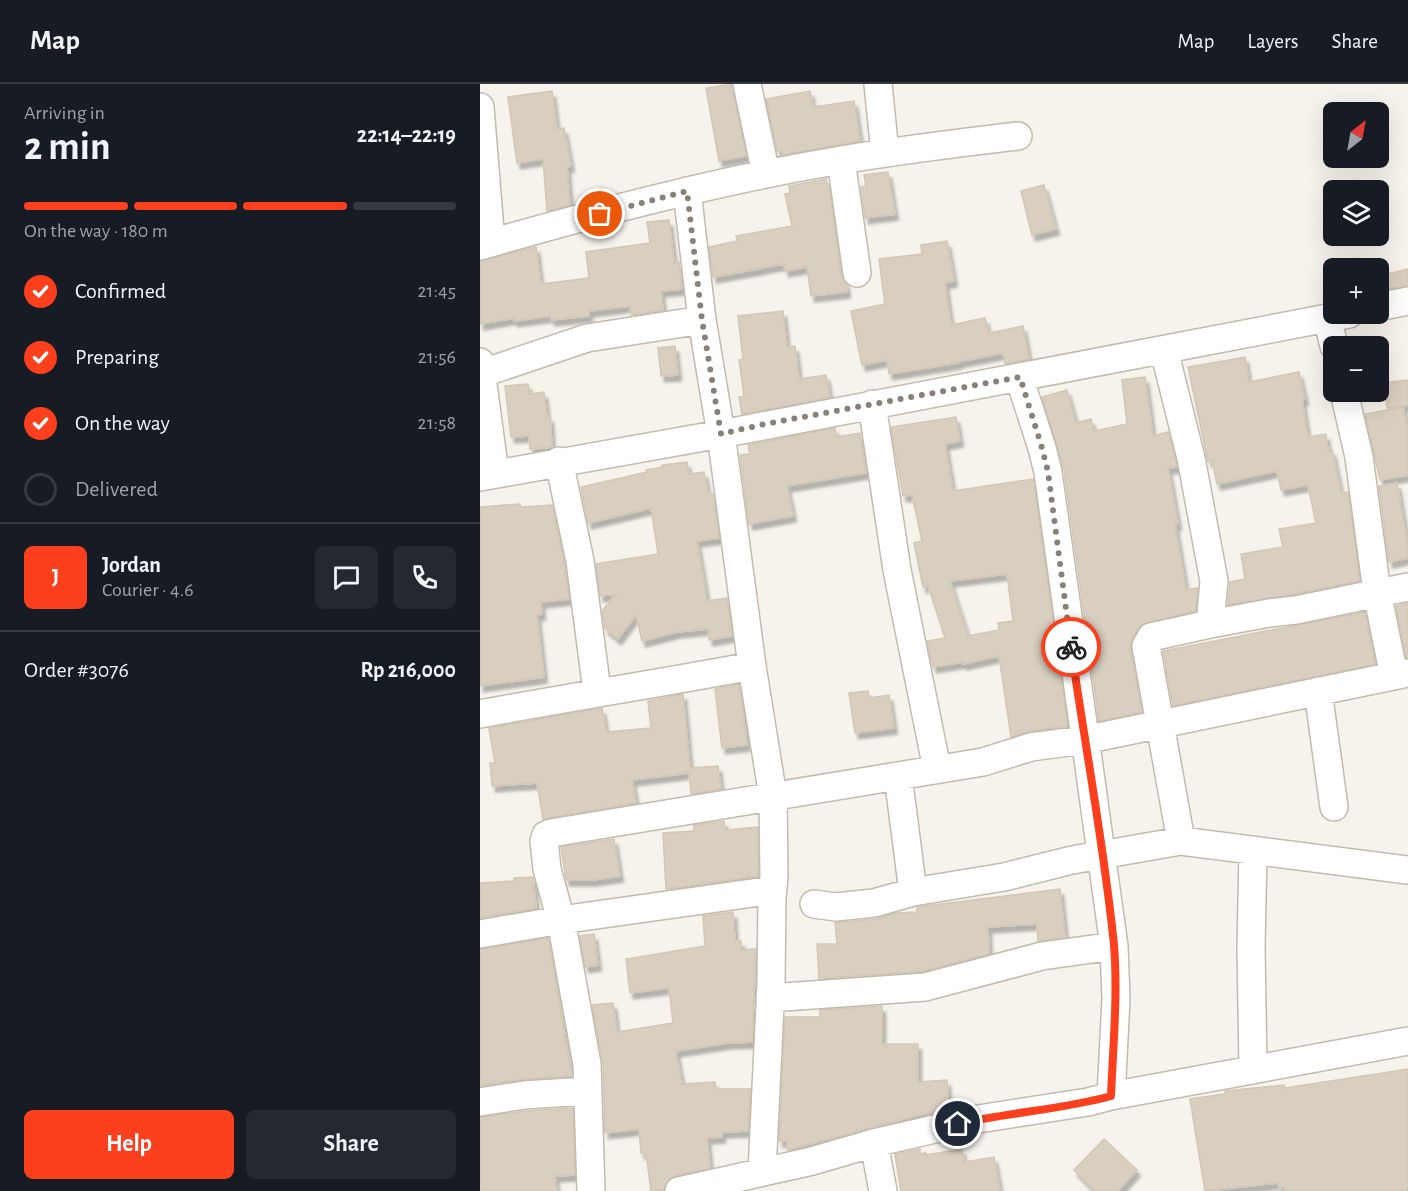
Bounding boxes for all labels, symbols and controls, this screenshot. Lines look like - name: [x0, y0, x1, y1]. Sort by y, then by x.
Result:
- text: Map: [30, 27, 80, 55]
- text: Map: [1178, 31, 1214, 52]
- text: Layers: [1247, 31, 1298, 52]
- text: Share: [1331, 31, 1378, 52]
- north arrow: [1323, 102, 1389, 168]
- map controls: [1323, 102, 1389, 402]
- text: Arriving in: [24, 103, 105, 123]
- text: 22:14–22:19: [357, 124, 456, 146]
- text: 2 min: [24, 128, 111, 167]
- button: layers: [1323, 180, 1389, 246]
- pin: [574, 188, 625, 239]
- icon: bag: [583, 197, 616, 230]
- text: On the way · 180 m: [24, 221, 168, 241]
- button: +: [1323, 258, 1389, 324]
- icon: check: [24, 275, 57, 308]
- text: Confirmed: [75, 280, 166, 302]
- text: 21:45: [417, 281, 456, 301]
- button: −: [1323, 336, 1389, 402]
- icon: check: [24, 341, 57, 374]
- text: Preparing: [75, 346, 159, 368]
- text: 21:56: [418, 347, 456, 367]
- icon: check: [24, 407, 57, 440]
- text: On the way: [75, 412, 170, 434]
- text: 21:58: [418, 413, 456, 433]
- text: Delivered: [75, 478, 158, 500]
- button: chat: [315, 546, 378, 609]
- button: phone: [393, 546, 456, 609]
- text: Jordan: [102, 554, 161, 576]
- text: J: [52, 566, 59, 588]
- text: Courier · 4.6: [102, 580, 194, 600]
- courier: [1041, 617, 1101, 677]
- icon: bike: [1055, 631, 1088, 664]
- text: Order #3076: [24, 659, 129, 681]
- text: Rp 216,000: [360, 659, 456, 681]
- pin: [932, 1098, 983, 1149]
- icon: home: [941, 1107, 974, 1140]
- button: Help: [24, 1110, 234, 1179]
- button: Share: [246, 1110, 456, 1179]

